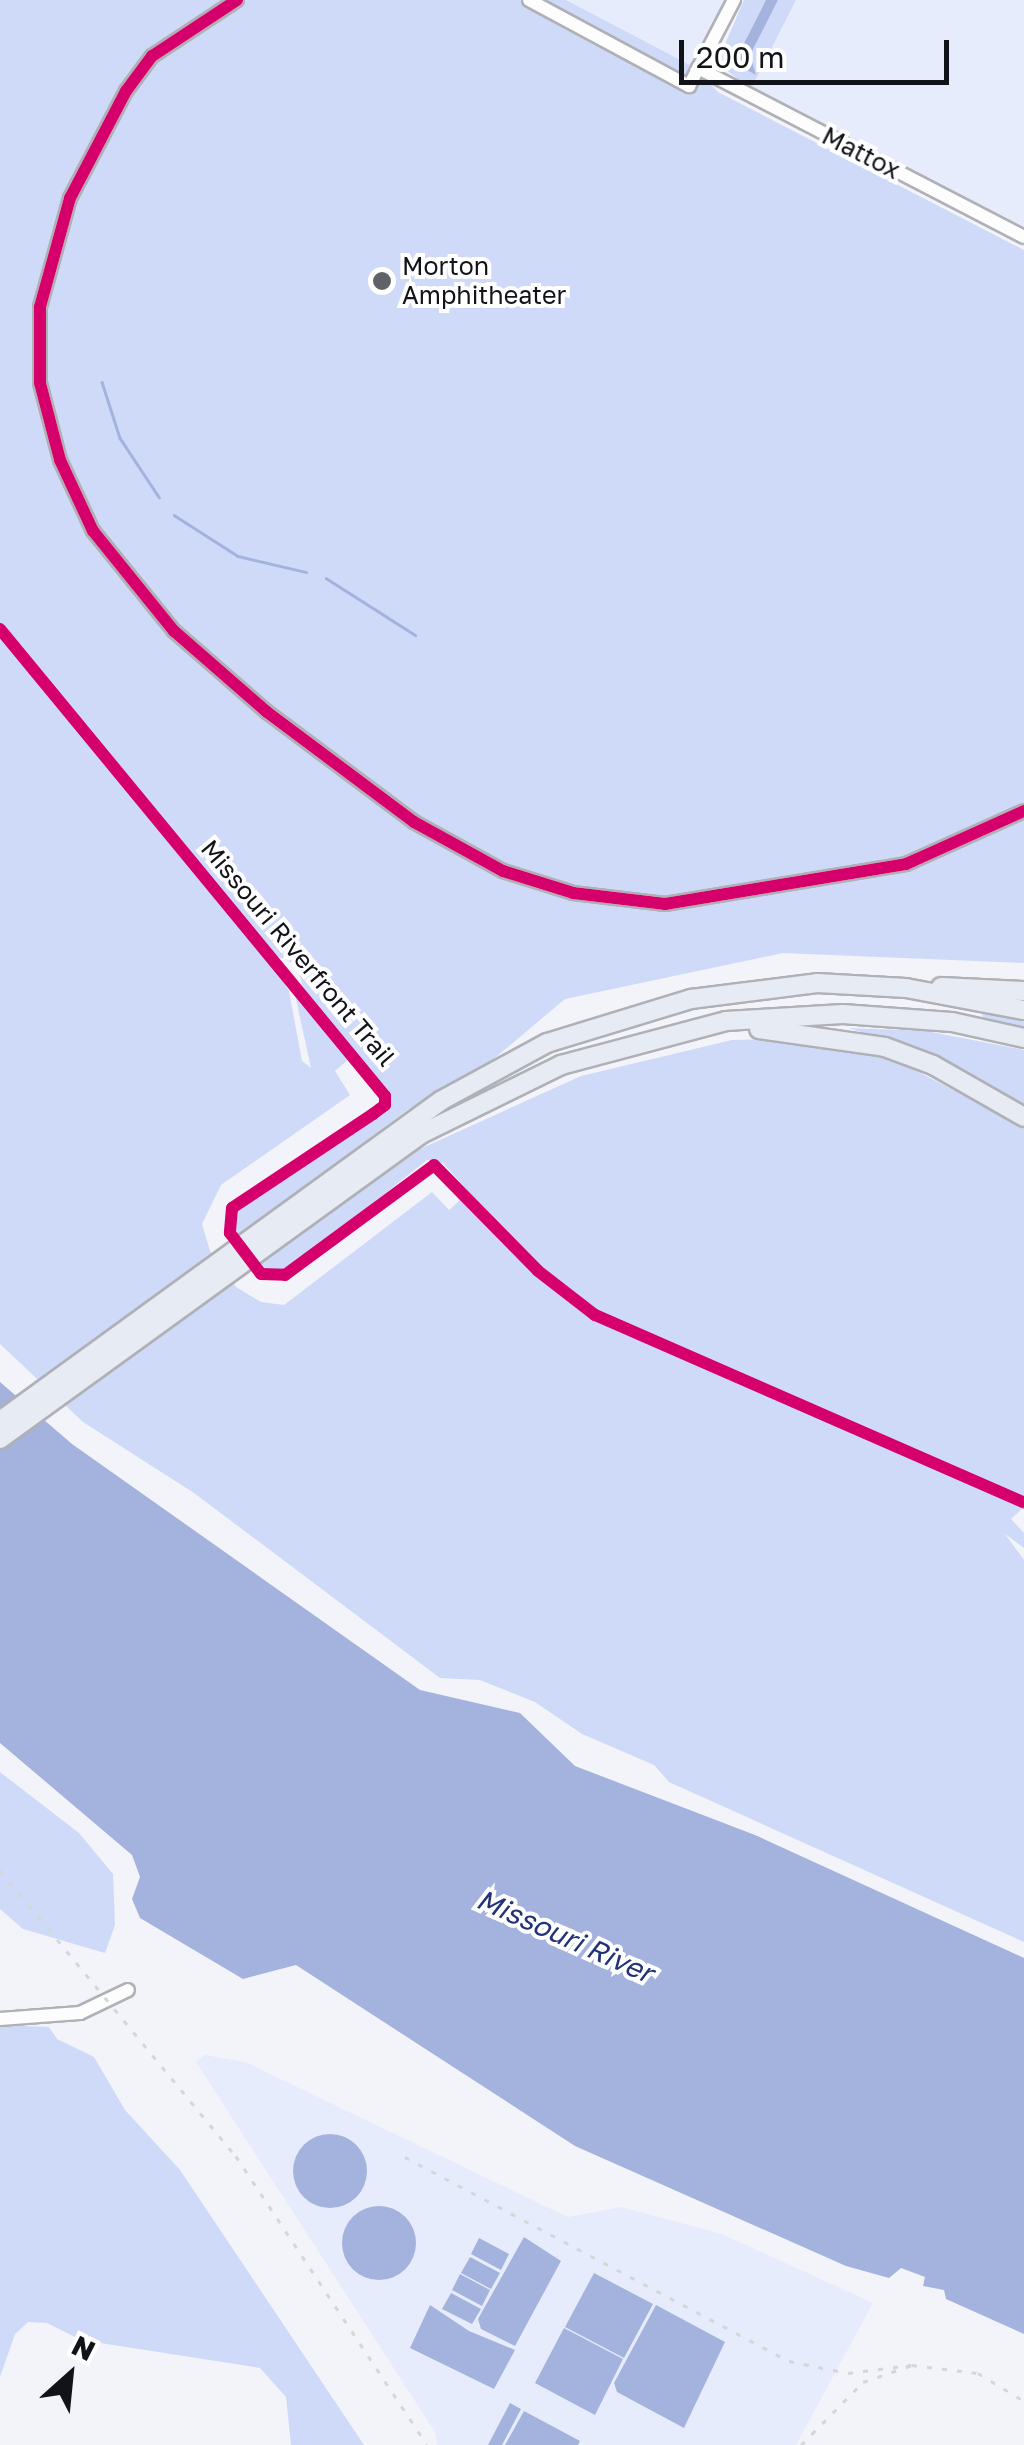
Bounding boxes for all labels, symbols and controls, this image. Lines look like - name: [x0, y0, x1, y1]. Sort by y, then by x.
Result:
- scale bar: [684, 20, 954, 82]
- text: 200 m: [696, 39, 785, 75]
- street label: Mattox: [817, 121, 905, 185]
- place label: Morton Amphitheater: [402, 252, 566, 311]
- marker: Morton Amphitheater: [371, 270, 393, 292]
- street label: Missouri Riverfront Trail: [195, 834, 401, 1072]
- water label: Missouri River: [472, 1882, 658, 1990]
- north arrow: [20, 2325, 120, 2425]
- text: N: [67, 2328, 101, 2367]

